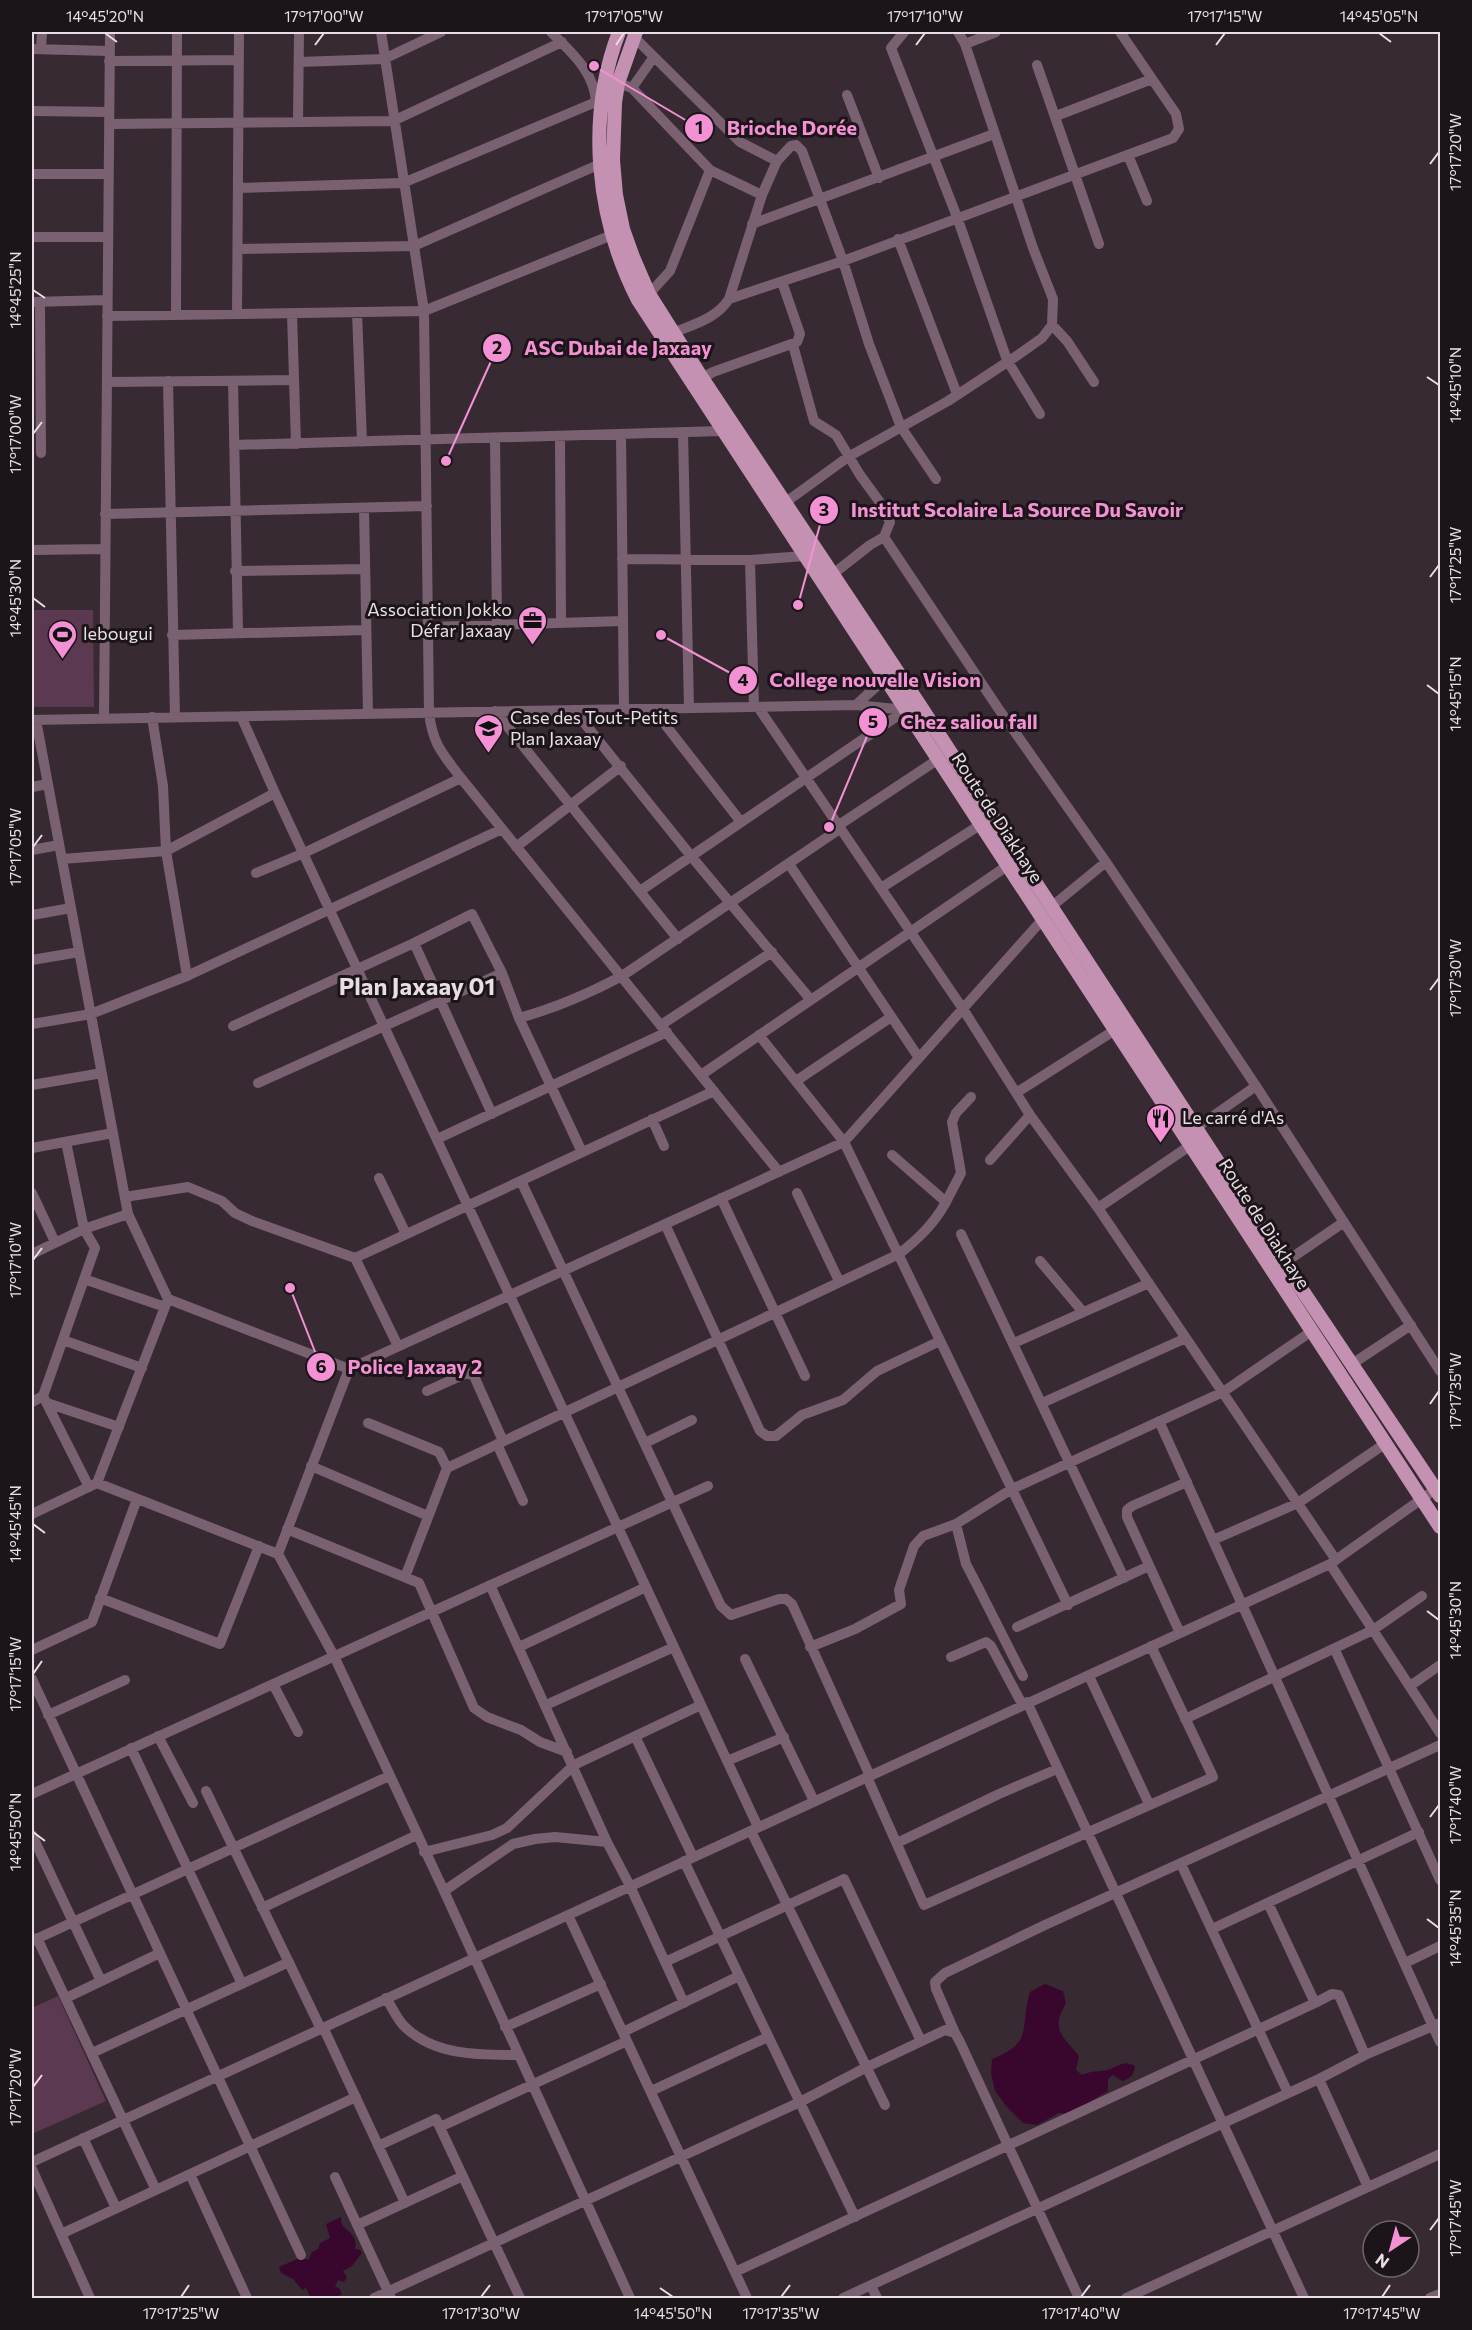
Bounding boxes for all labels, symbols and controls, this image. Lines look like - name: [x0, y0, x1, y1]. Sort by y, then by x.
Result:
- text: 14°45'20"N: [66, 7, 144, 25]
- text: 17°17'00"W: [284, 7, 364, 25]
- text: 17°17'05"W: [585, 7, 663, 25]
- text: 17°17'10"W: [887, 7, 963, 25]
- text: 17°17'15"W: [1188, 7, 1262, 25]
- text: 14°45'05"N: [1340, 7, 1418, 25]
- callout: Brioche Dorée: [684, 109, 869, 147]
- text: 17°17'20"W: [1446, 113, 1464, 191]
- text: Brioche Dorée: [727, 115, 857, 139]
- text: 1: [695, 116, 703, 138]
- text: 14°45'25"N: [6, 252, 24, 328]
- callout: ASC Dubai de Jaxaay: [482, 329, 724, 367]
- text: ASC Dubai de Jaxaay: [524, 335, 712, 359]
- text: 2: [492, 336, 502, 358]
- text: 14°45'10"N: [1446, 347, 1464, 423]
- text: 17°17'00"W: [6, 394, 24, 474]
- callout: Institut Scolaire La Source Du Savoir: [809, 491, 1195, 529]
- text: Institut Scolaire La Source Du Savoir: [851, 497, 1183, 521]
- text: 3: [819, 498, 829, 520]
- text: 17°17'25"W: [1446, 527, 1464, 603]
- text: 14°45'30"N: [6, 559, 24, 637]
- place label: Association Jokko Défar Jaxaay: [367, 598, 512, 641]
- office icon: Association Jokko Défar Jaxaay: [517, 604, 549, 646]
- sports icon: lebougui: [46, 618, 78, 660]
- place label: lebougui: [83, 622, 153, 644]
- text: 14°45'15"N: [1446, 657, 1464, 732]
- callout: College nouvelle Vision: [728, 661, 993, 699]
- text: College nouvelle Vision: [769, 667, 981, 691]
- text: 4: [737, 668, 749, 690]
- callout: Chez saliou fall: [858, 703, 1049, 741]
- place label: Case des Tout-Petits Plan Jaxaay: [510, 706, 678, 749]
- text: Chez saliou fall: [900, 709, 1038, 733]
- text: 5: [868, 710, 878, 732]
- school or university icon: Case des Tout-Petits Plan Jaxaay: [473, 712, 505, 754]
- street label: Route de Diakhaye: [948, 748, 1048, 887]
- text: 17°17'05"W: [6, 808, 24, 886]
- text: 17°17'30"W: [1446, 939, 1464, 1017]
- district label: Plan Jaxaay 01: [339, 971, 495, 1000]
- restaurant icon: Le carré d'As: [1145, 1102, 1177, 1144]
- place label: Le carré d'As: [1182, 1106, 1284, 1128]
- street label: Route de Diakhaye: [1215, 1154, 1315, 1293]
- text: 17°17'10"W: [6, 1222, 24, 1298]
- callout: Police Jaxaay 2: [306, 1348, 495, 1386]
- text: 17°17'35"W: [1446, 1353, 1464, 1429]
- text: Police Jaxaay 2: [348, 1354, 483, 1378]
- text: 6: [315, 1355, 327, 1377]
- text: 14°45'45"N: [6, 1485, 24, 1563]
- text: 14°45'30"N: [1446, 1581, 1464, 1659]
- text: 17°17'15"W: [6, 1637, 24, 1711]
- text: 17°17'40"W: [1446, 1766, 1464, 1844]
- text: 14°45'50"N: [6, 1793, 24, 1871]
- text: 14°45'35"N: [1446, 1889, 1464, 1967]
- text: 17°17'20"W: [6, 2048, 24, 2126]
- text: 17°17'45"W: [1446, 2179, 1464, 2257]
- north arrow: [1361, 2219, 1421, 2279]
- text: N: [1371, 2250, 1392, 2273]
- text: 17°17'25"W: [143, 2304, 219, 2322]
- text: 17°17'30"W: [442, 2304, 520, 2322]
- text: 14°45'50"N: [634, 2304, 712, 2322]
- text: 17°17'35"W: [743, 2304, 819, 2322]
- text: 17°17'40"W: [1042, 2304, 1120, 2322]
- text: 17°17'45"W: [1343, 2304, 1421, 2322]

